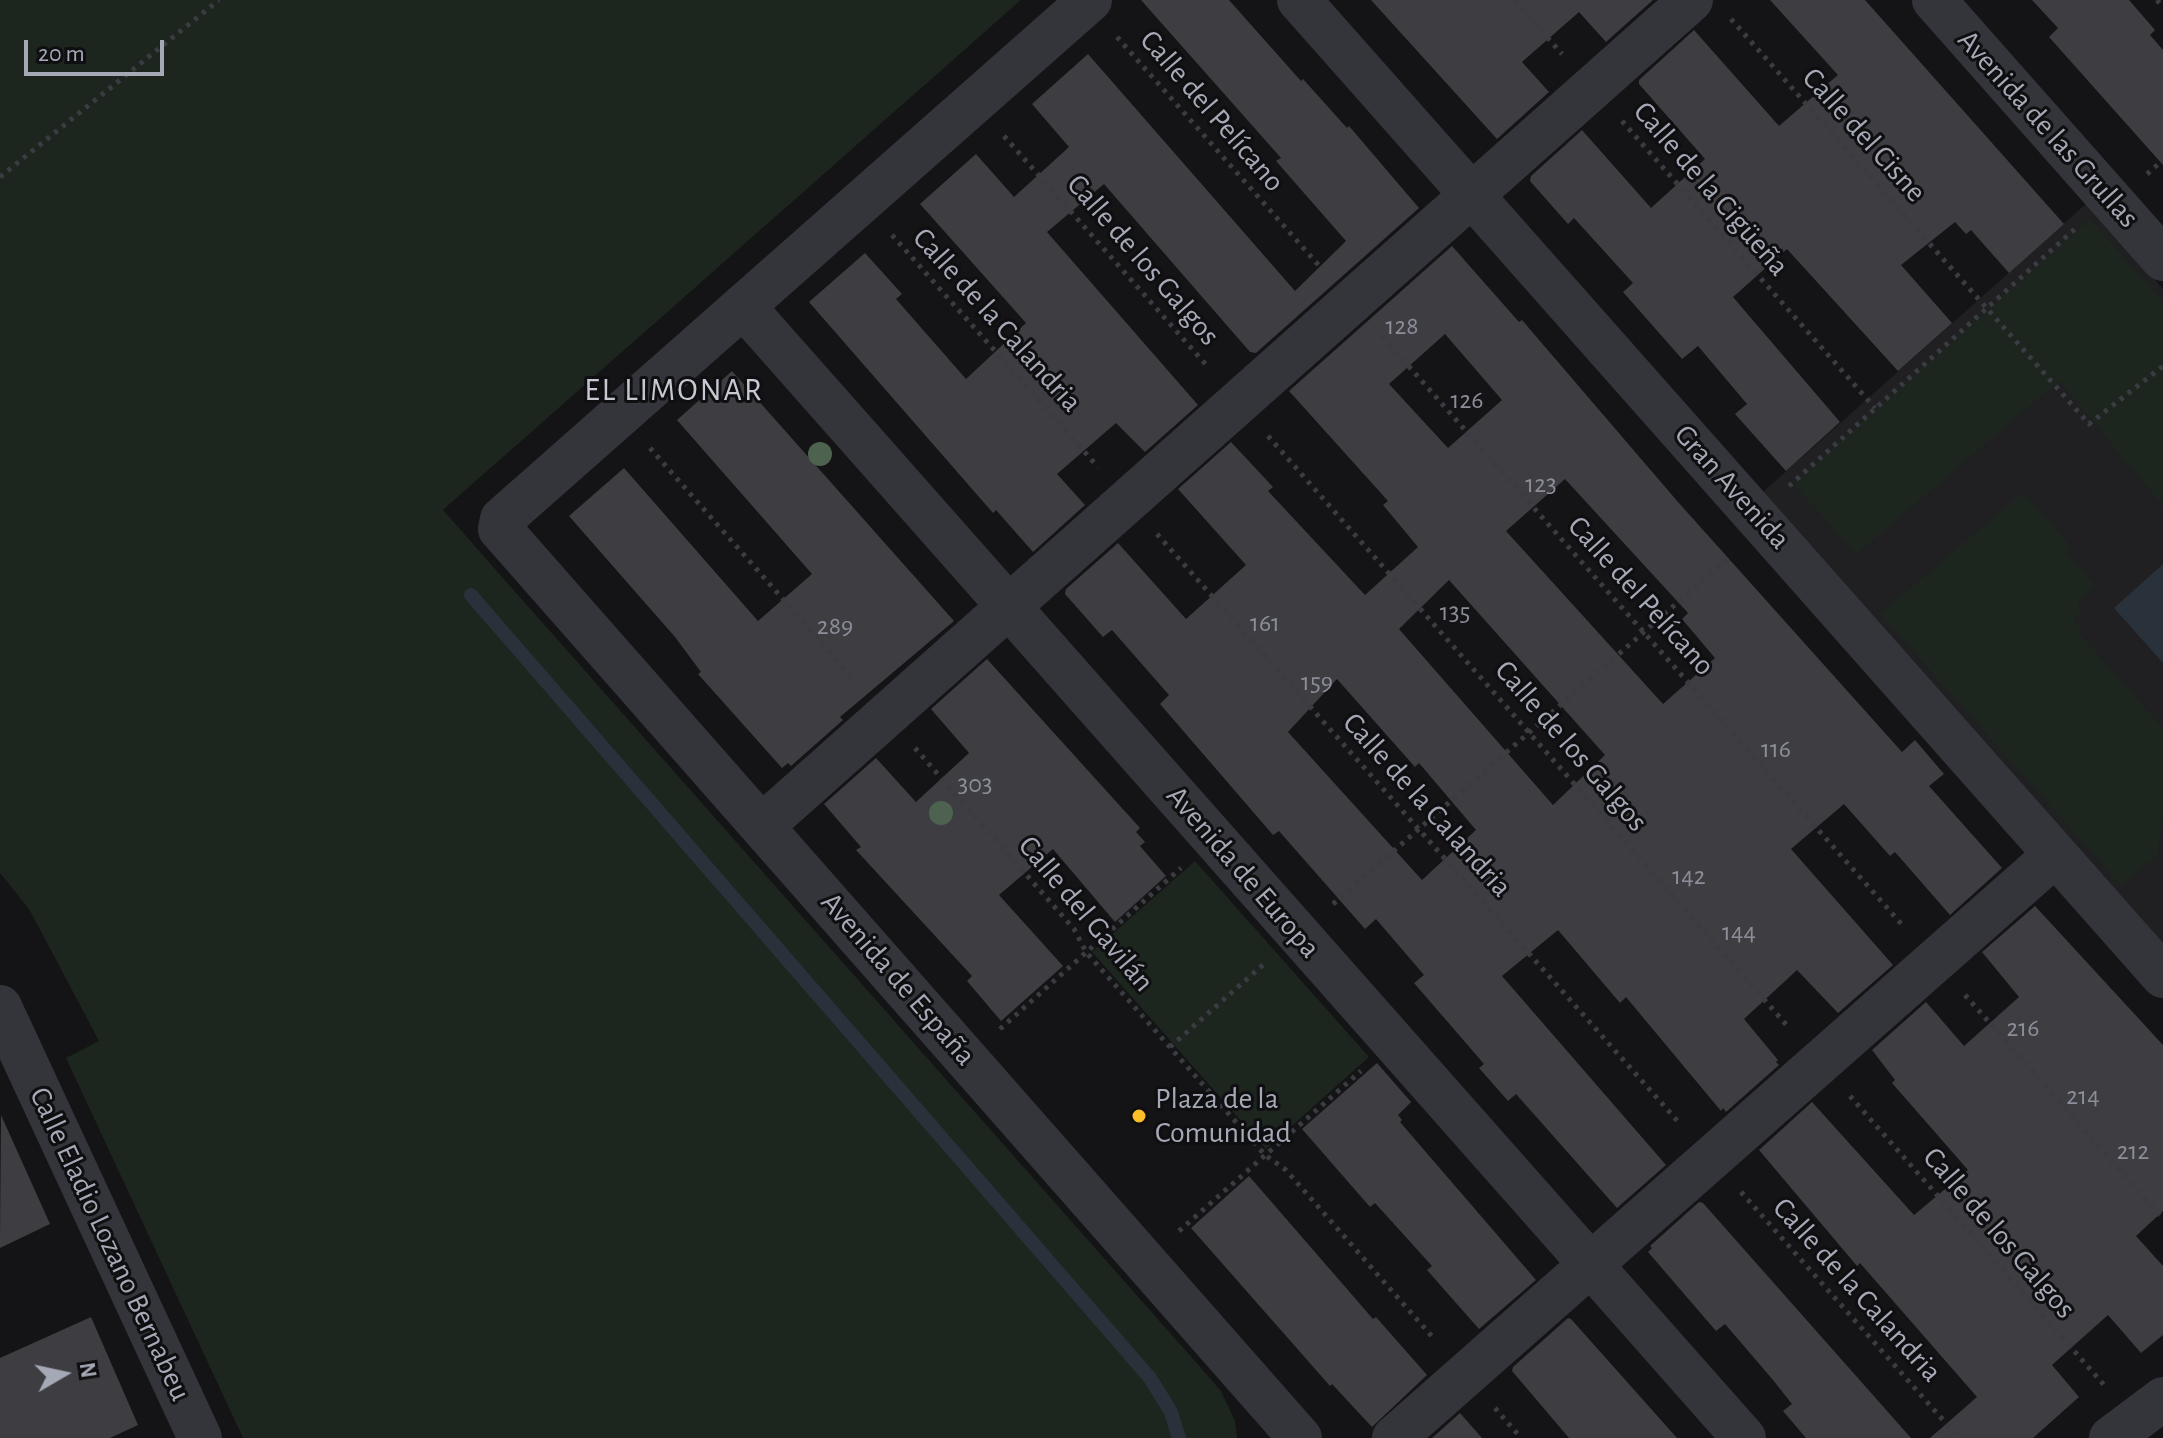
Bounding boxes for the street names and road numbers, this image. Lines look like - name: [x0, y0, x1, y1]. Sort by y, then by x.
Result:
- street label: Calle del Pelícano: [1132, 23, 1292, 199]
- street label: Avenida de las Grullas: [1950, 23, 2146, 235]
- street label: Calle del Cisne: [1794, 61, 1934, 209]
- street label: Calle de la Cigüeña: [1625, 94, 1797, 284]
- street label: Calle de los Galgos: [1059, 167, 1227, 353]
- street label: Calle de la Calandria: [905, 220, 1089, 420]
- street label: Gran Avenida: [1667, 417, 1797, 557]
- street label: Calle del Pelícano: [1560, 509, 1722, 683]
- street label: Calle de los Galgos: [1487, 653, 1655, 839]
- street label: Calle de la Calandria: [1335, 705, 1519, 905]
- street label: Avenida de Europa: [1158, 778, 1328, 966]
- street label: Calle del Gavilán: [1010, 829, 1162, 999]
- street label: Avenida de España: [813, 885, 983, 1073]
- street label: Calle Eladio Lozano Bernabeu: [21, 1081, 199, 1407]
- street label: Calle de los Galgos: [1915, 1140, 2083, 1326]
- street label: Calle de la Calandria: [1765, 1190, 1949, 1390]

